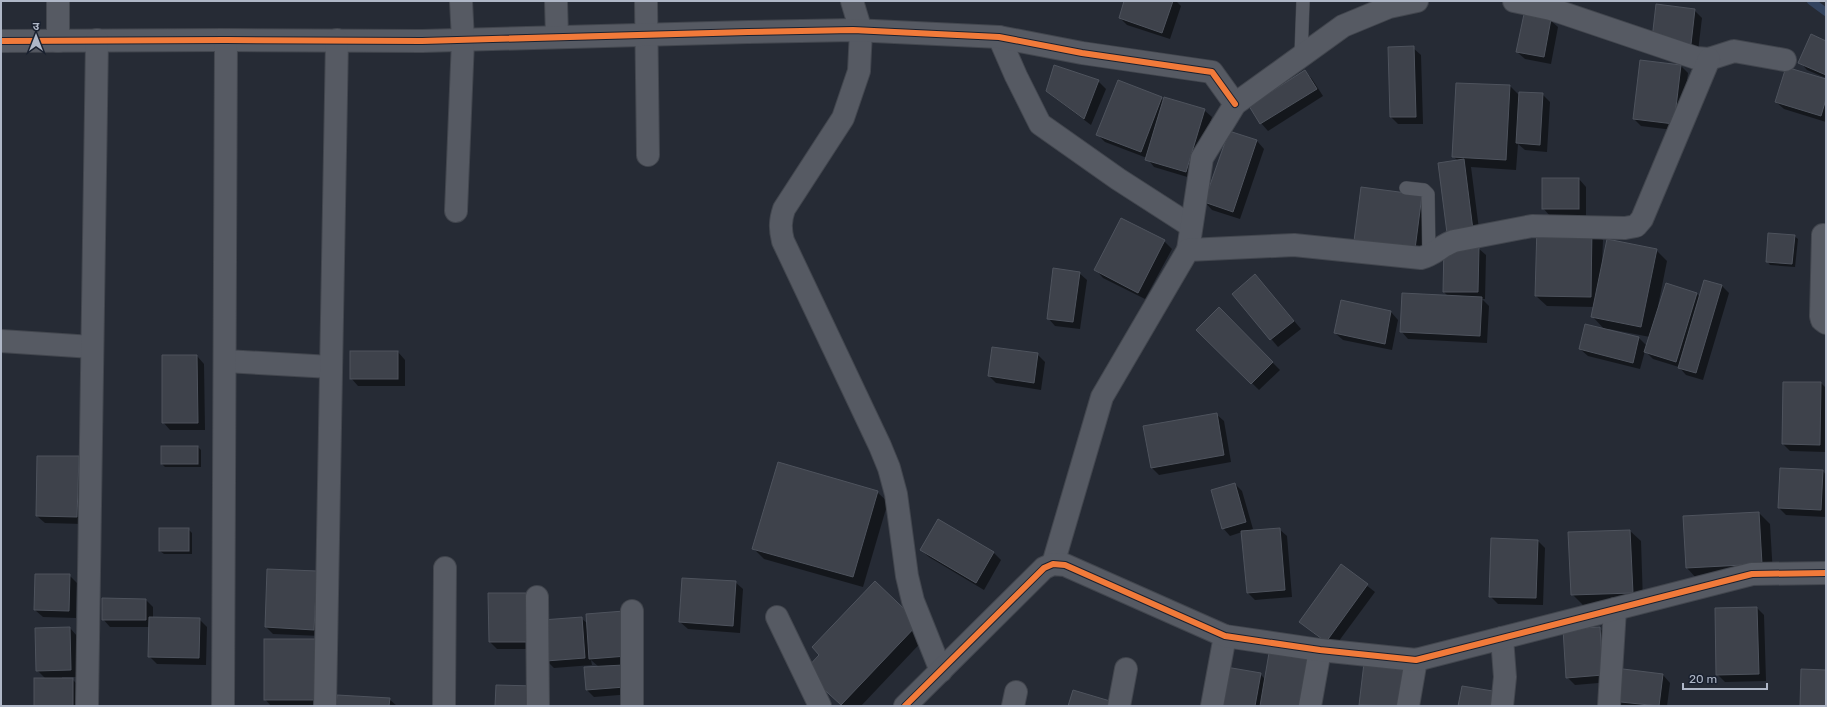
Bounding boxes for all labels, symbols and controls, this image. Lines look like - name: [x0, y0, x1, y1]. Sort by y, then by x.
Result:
- north arrow: [16, 16, 56, 56]
- text: उ: [33, 20, 40, 33]
- scale bar: [1683, 665, 1767, 691]
- text: 20 m: [1689, 672, 1717, 686]

